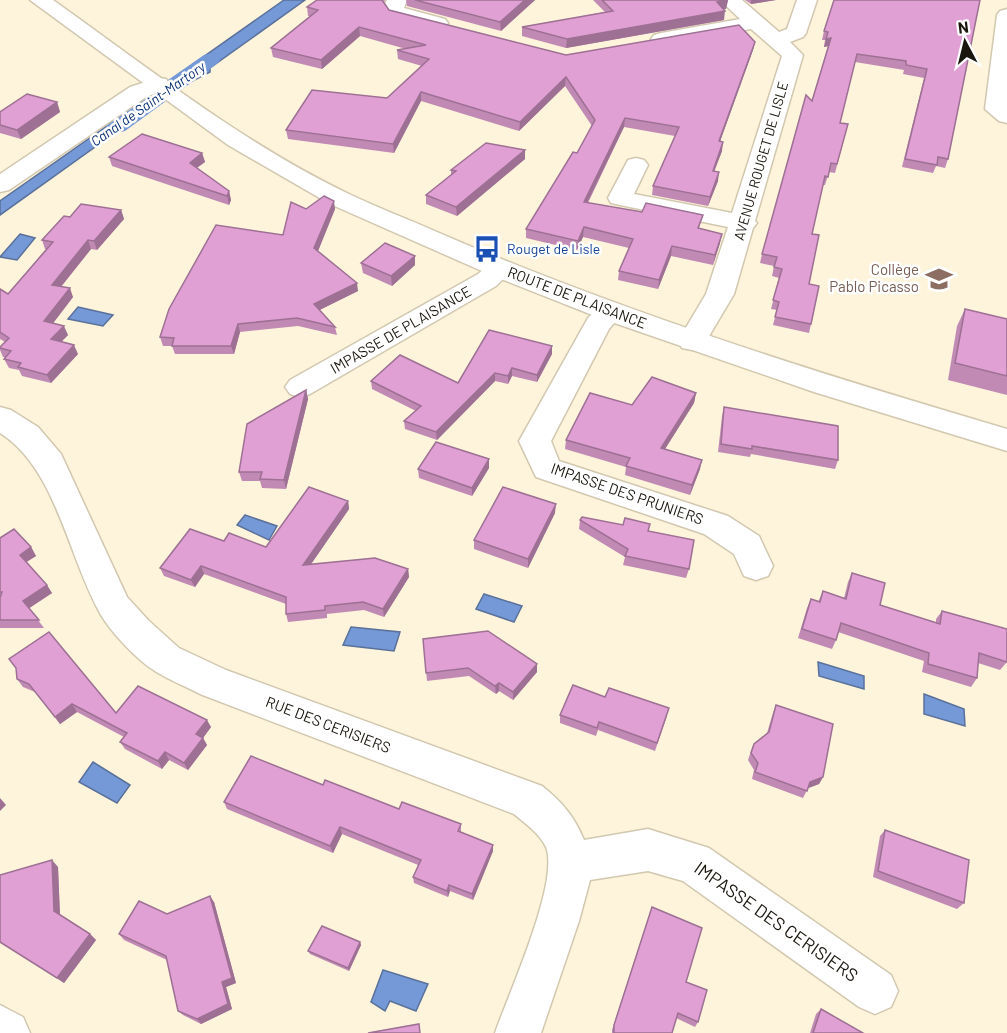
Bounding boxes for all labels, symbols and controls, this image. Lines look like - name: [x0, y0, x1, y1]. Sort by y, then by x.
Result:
- north arrow: [935, 12, 995, 72]
- text: N: [957, 17, 970, 37]
- water label: Canal de Saint-Martory: [87, 57, 209, 149]
- street label: AVENUE ROUGET DE LISLE: [730, 80, 791, 242]
- bus stop icon: Rouget de Lisle: [472, 234, 502, 264]
- place label: Rouget de Lisle: [507, 240, 600, 257]
- place label: Collège Pablo Picasso: [829, 260, 919, 295]
- street label: ROUTE DE PLAISANCE: [505, 262, 649, 332]
- school or university icon: Collège Pablo Picasso: [924, 264, 954, 294]
- street label: IMPASSE DE PLAISANCE: [327, 281, 474, 377]
- street label: IMPASSE DES PRUNIERS: [549, 458, 706, 528]
- street label: RUE DES CERISIERS: [264, 692, 393, 756]
- street label: IMPASSE DES CERISIERS: [690, 856, 863, 986]

